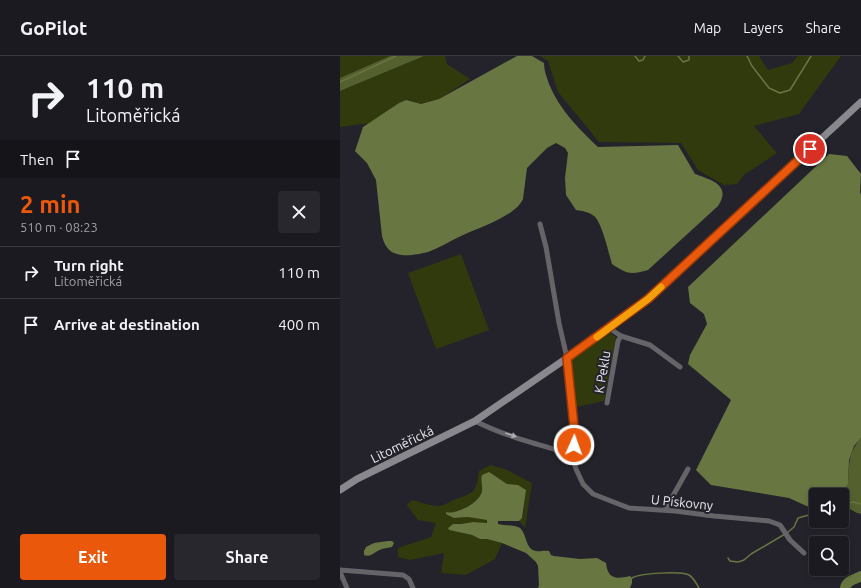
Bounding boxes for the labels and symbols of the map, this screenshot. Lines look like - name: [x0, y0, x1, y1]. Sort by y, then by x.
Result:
- pin: [793, 132, 827, 166]
- street label: K Peklu: [591, 350, 613, 394]
- street label: Litoměřická: [368, 423, 436, 465]
- position arrow: [553, 424, 595, 466]
- one-way arrow: [506, 432, 518, 438]
- street label: U Pískovny: [650, 492, 714, 512]

